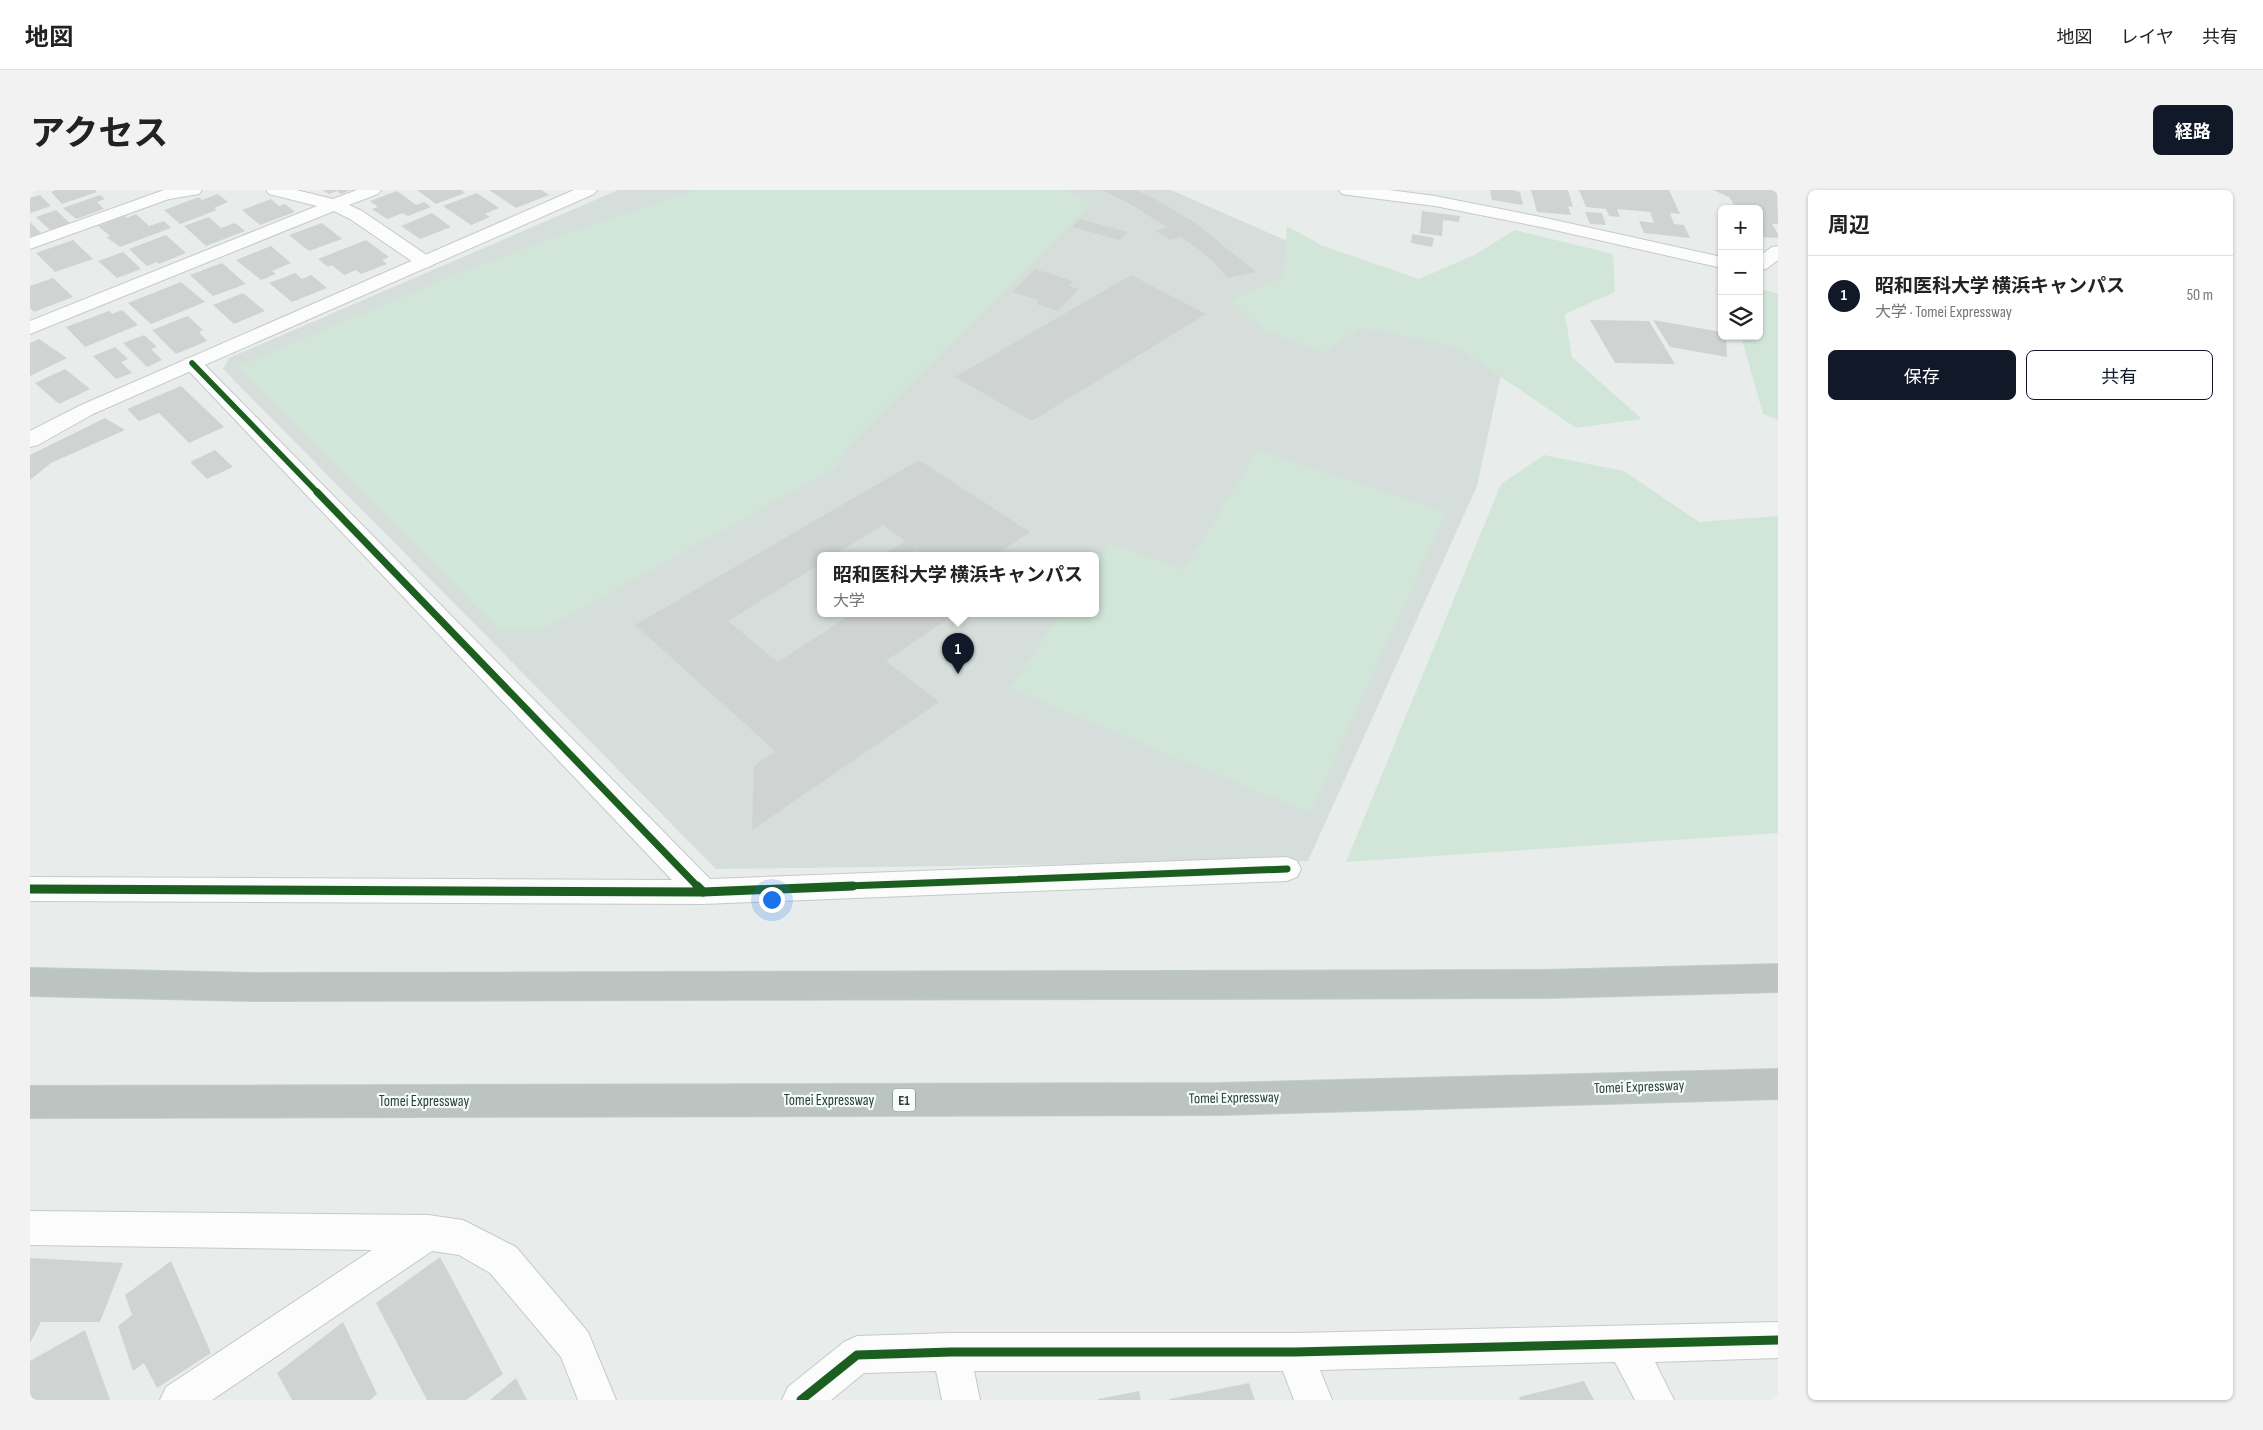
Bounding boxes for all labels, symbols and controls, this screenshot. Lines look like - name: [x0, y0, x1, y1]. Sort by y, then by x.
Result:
- text: 地図: [25, 23, 73, 52]
- text: 地図: [2057, 27, 2093, 48]
- text: レイヤ: [2121, 27, 2174, 48]
- text: 共有: [2202, 27, 2238, 48]
- button: 経路: [2153, 105, 2233, 155]
- text: アクセス: [30, 113, 168, 156]
- map controls: [1718, 205, 1763, 340]
- button: +: [1718, 205, 1763, 250]
- text: 周辺: [1828, 213, 1870, 238]
- button: −: [1718, 250, 1763, 295]
- text: 昭和医科大学 横浜キャンパス: [1875, 275, 2125, 298]
- text: 1: [1841, 286, 1847, 305]
- text: 50 m: [2187, 286, 2213, 305]
- button: layers: [1718, 295, 1763, 340]
- text: 大学 · Tomei Expressway: [1875, 303, 2012, 322]
- button: 保存: [1828, 350, 2016, 400]
- button: 共有: [2026, 350, 2213, 400]
- popup: [817, 552, 1099, 617]
- text: 昭和医科大学 横浜キャンパス: [833, 564, 1083, 587]
- text: 大学: [833, 592, 865, 611]
- pin: 1: [942, 633, 974, 674]
- your location: [759, 887, 785, 913]
- street label: Tomei Expressway: [1593, 1076, 1685, 1098]
- road number: E1: [893, 1088, 915, 1112]
- street label: Tomei Expressway: [1189, 1088, 1280, 1108]
- street label: Tomei Expressway: [784, 1091, 874, 1110]
- street label: Tomei Expressway: [379, 1092, 469, 1111]

